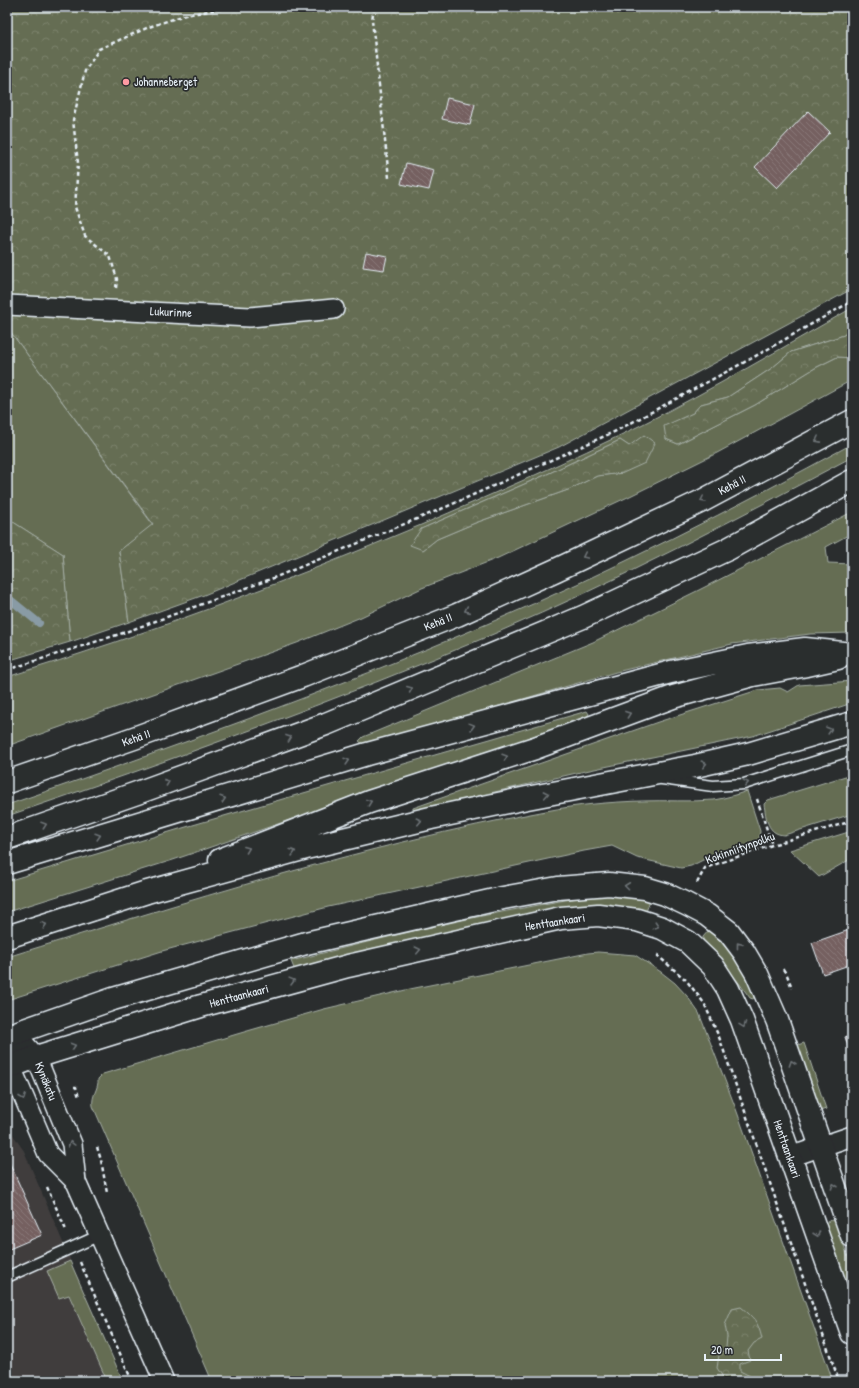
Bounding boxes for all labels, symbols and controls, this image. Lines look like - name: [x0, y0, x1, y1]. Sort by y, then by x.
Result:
- place label: Johanneberget: [134, 73, 198, 90]
- marker: Johanneberget: [121, 77, 131, 87]
- street label: Lukurinne: [150, 302, 193, 321]
- one-way arrow: [815, 435, 822, 443]
- street label: Kehä II: [715, 470, 749, 499]
- one-way arrow: [699, 496, 707, 503]
- one-way arrow: [582, 551, 590, 559]
- one-way arrow: [464, 605, 471, 613]
- street label: Kehä II: [421, 608, 455, 635]
- one-way arrow: [406, 686, 413, 694]
- one-way arrow: [624, 710, 631, 718]
- one-way arrow: [468, 722, 475, 731]
- street label: Kehä II: [119, 725, 152, 751]
- one-way arrow: [825, 726, 832, 735]
- one-way arrow: [285, 734, 292, 742]
- one-way arrow: [502, 754, 509, 762]
- one-way arrow: [343, 757, 350, 766]
- one-way arrow: [701, 761, 707, 769]
- one-way arrow: [163, 778, 170, 787]
- one-way arrow: [743, 779, 749, 787]
- one-way arrow: [543, 791, 549, 799]
- one-way arrow: [219, 795, 226, 804]
- one-way arrow: [365, 799, 372, 807]
- one-way arrow: [415, 817, 422, 826]
- one-way arrow: [40, 821, 47, 830]
- street label: Kokinniitynpolku: [703, 827, 777, 868]
- one-way arrow: [94, 832, 101, 841]
- one-way arrow: [244, 845, 251, 853]
- one-way arrow: [289, 848, 296, 857]
- one-way arrow: [624, 882, 630, 891]
- street label: Henttaankaari: [524, 908, 586, 935]
- one-way arrow: [40, 921, 47, 930]
- one-way arrow: [652, 921, 659, 929]
- one-way arrow: [736, 943, 743, 950]
- one-way arrow: [415, 946, 421, 954]
- one-way arrow: [288, 977, 295, 986]
- street label: Henttaankaari: [207, 979, 270, 1012]
- one-way arrow: [739, 1022, 747, 1029]
- one-way arrow: [70, 1042, 77, 1051]
- street label: Kynäkatu: [31, 1059, 62, 1103]
- one-way arrow: [788, 1060, 796, 1067]
- one-way arrow: [18, 1093, 26, 1101]
- street label: Henttaankaari: [770, 1117, 805, 1180]
- one-way arrow: [67, 1141, 76, 1148]
- one-way arrow: [831, 1183, 839, 1190]
- one-way arrow: [812, 1230, 821, 1237]
- scale bar: [705, 1336, 781, 1362]
- text: 20 m: [711, 1341, 733, 1358]

